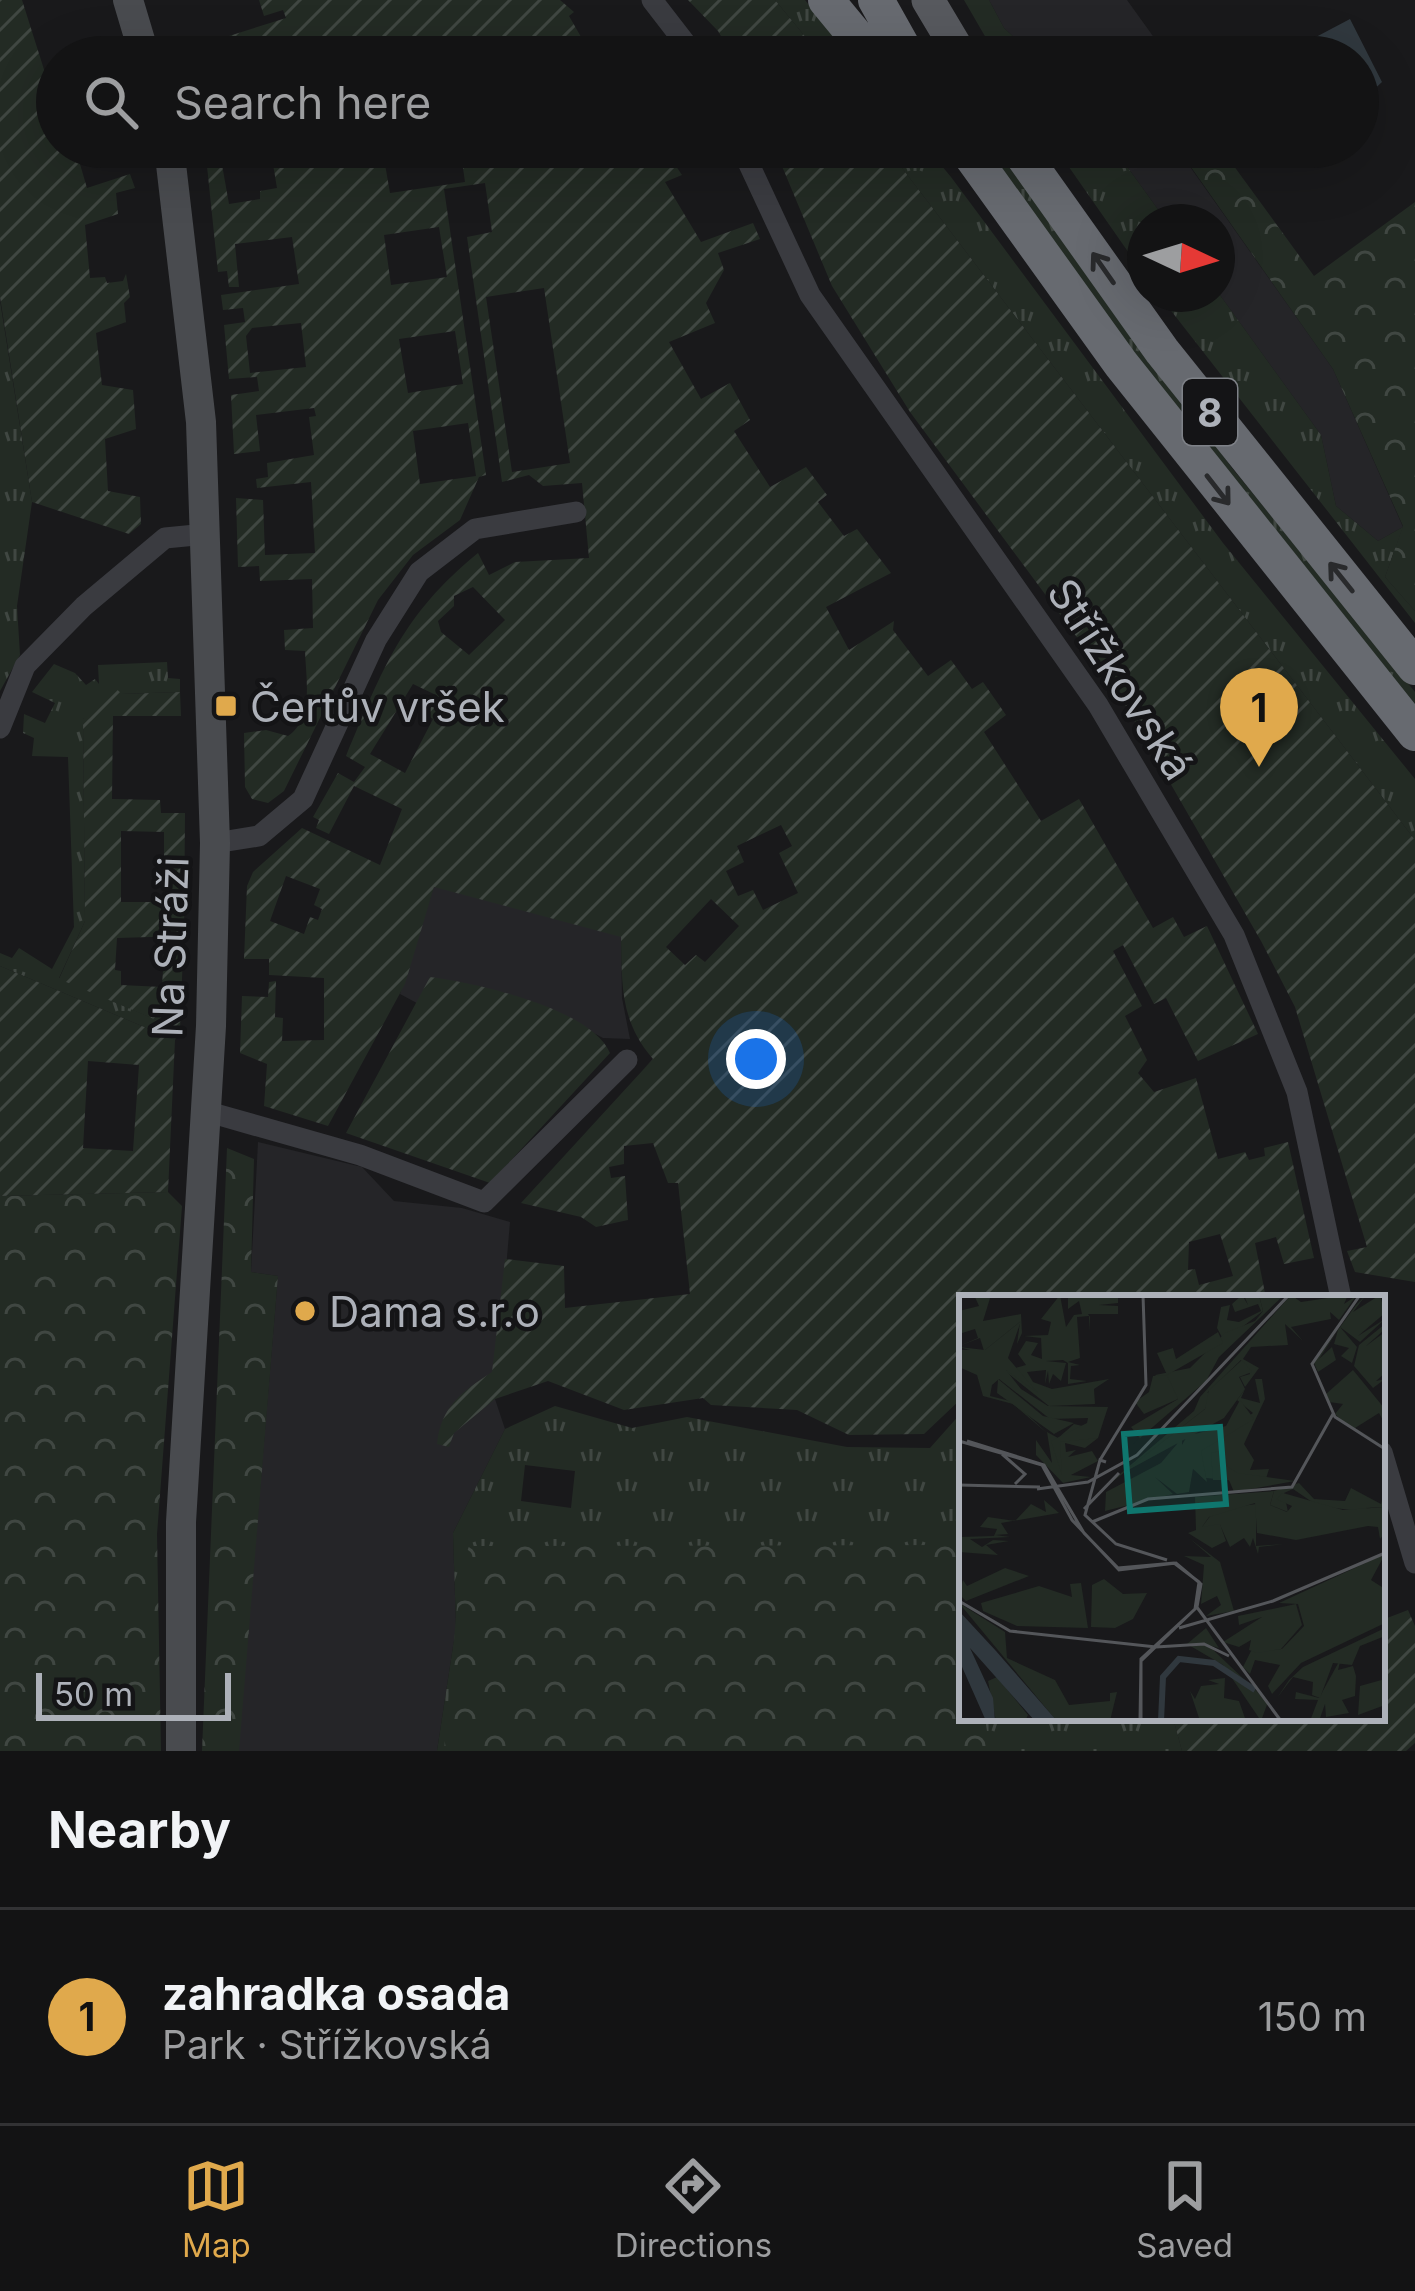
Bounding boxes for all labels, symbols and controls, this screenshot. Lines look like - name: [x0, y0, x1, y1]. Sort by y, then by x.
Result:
- search box: [36, 36, 1379, 168]
- icon: search: [78, 69, 144, 135]
- text: Search here: [174, 75, 431, 130]
- north arrow: [1127, 204, 1235, 312]
- one-way arrow: [1091, 252, 1116, 285]
- road number: 8: [1183, 379, 1237, 445]
- one-way arrow: [1204, 473, 1231, 505]
- one-way arrow: [1328, 562, 1355, 593]
- street label: Střížkovská: [1037, 569, 1205, 789]
- pin: 1: [1220, 668, 1298, 767]
- place label: Čertův vršek: [250, 681, 505, 732]
- marker: Čertův vršek: [213, 693, 239, 719]
- street label: Na Stráži: [141, 856, 199, 1038]
- your location: [726, 1029, 786, 1089]
- place label: Dama s.r.o: [329, 1286, 540, 1337]
- inset map: [959, 1295, 1385, 1721]
- marker: Dama s.r.o: [292, 1298, 318, 1324]
- scale bar: [36, 1667, 231, 1720]
- text: 50 m: [54, 1674, 133, 1714]
- text: Nearby: [48, 1799, 231, 1860]
- text: zahradka osada: [162, 1966, 510, 2021]
- text: 1: [79, 1993, 95, 2040]
- text: 150 m: [1258, 1993, 1367, 2040]
- text: Park · Střížkovská: [162, 2021, 492, 2068]
- tab: Map: [182, 2153, 251, 2265]
- tab: Directions: [615, 2153, 772, 2265]
- tab: Saved: [1136, 2153, 1233, 2265]

